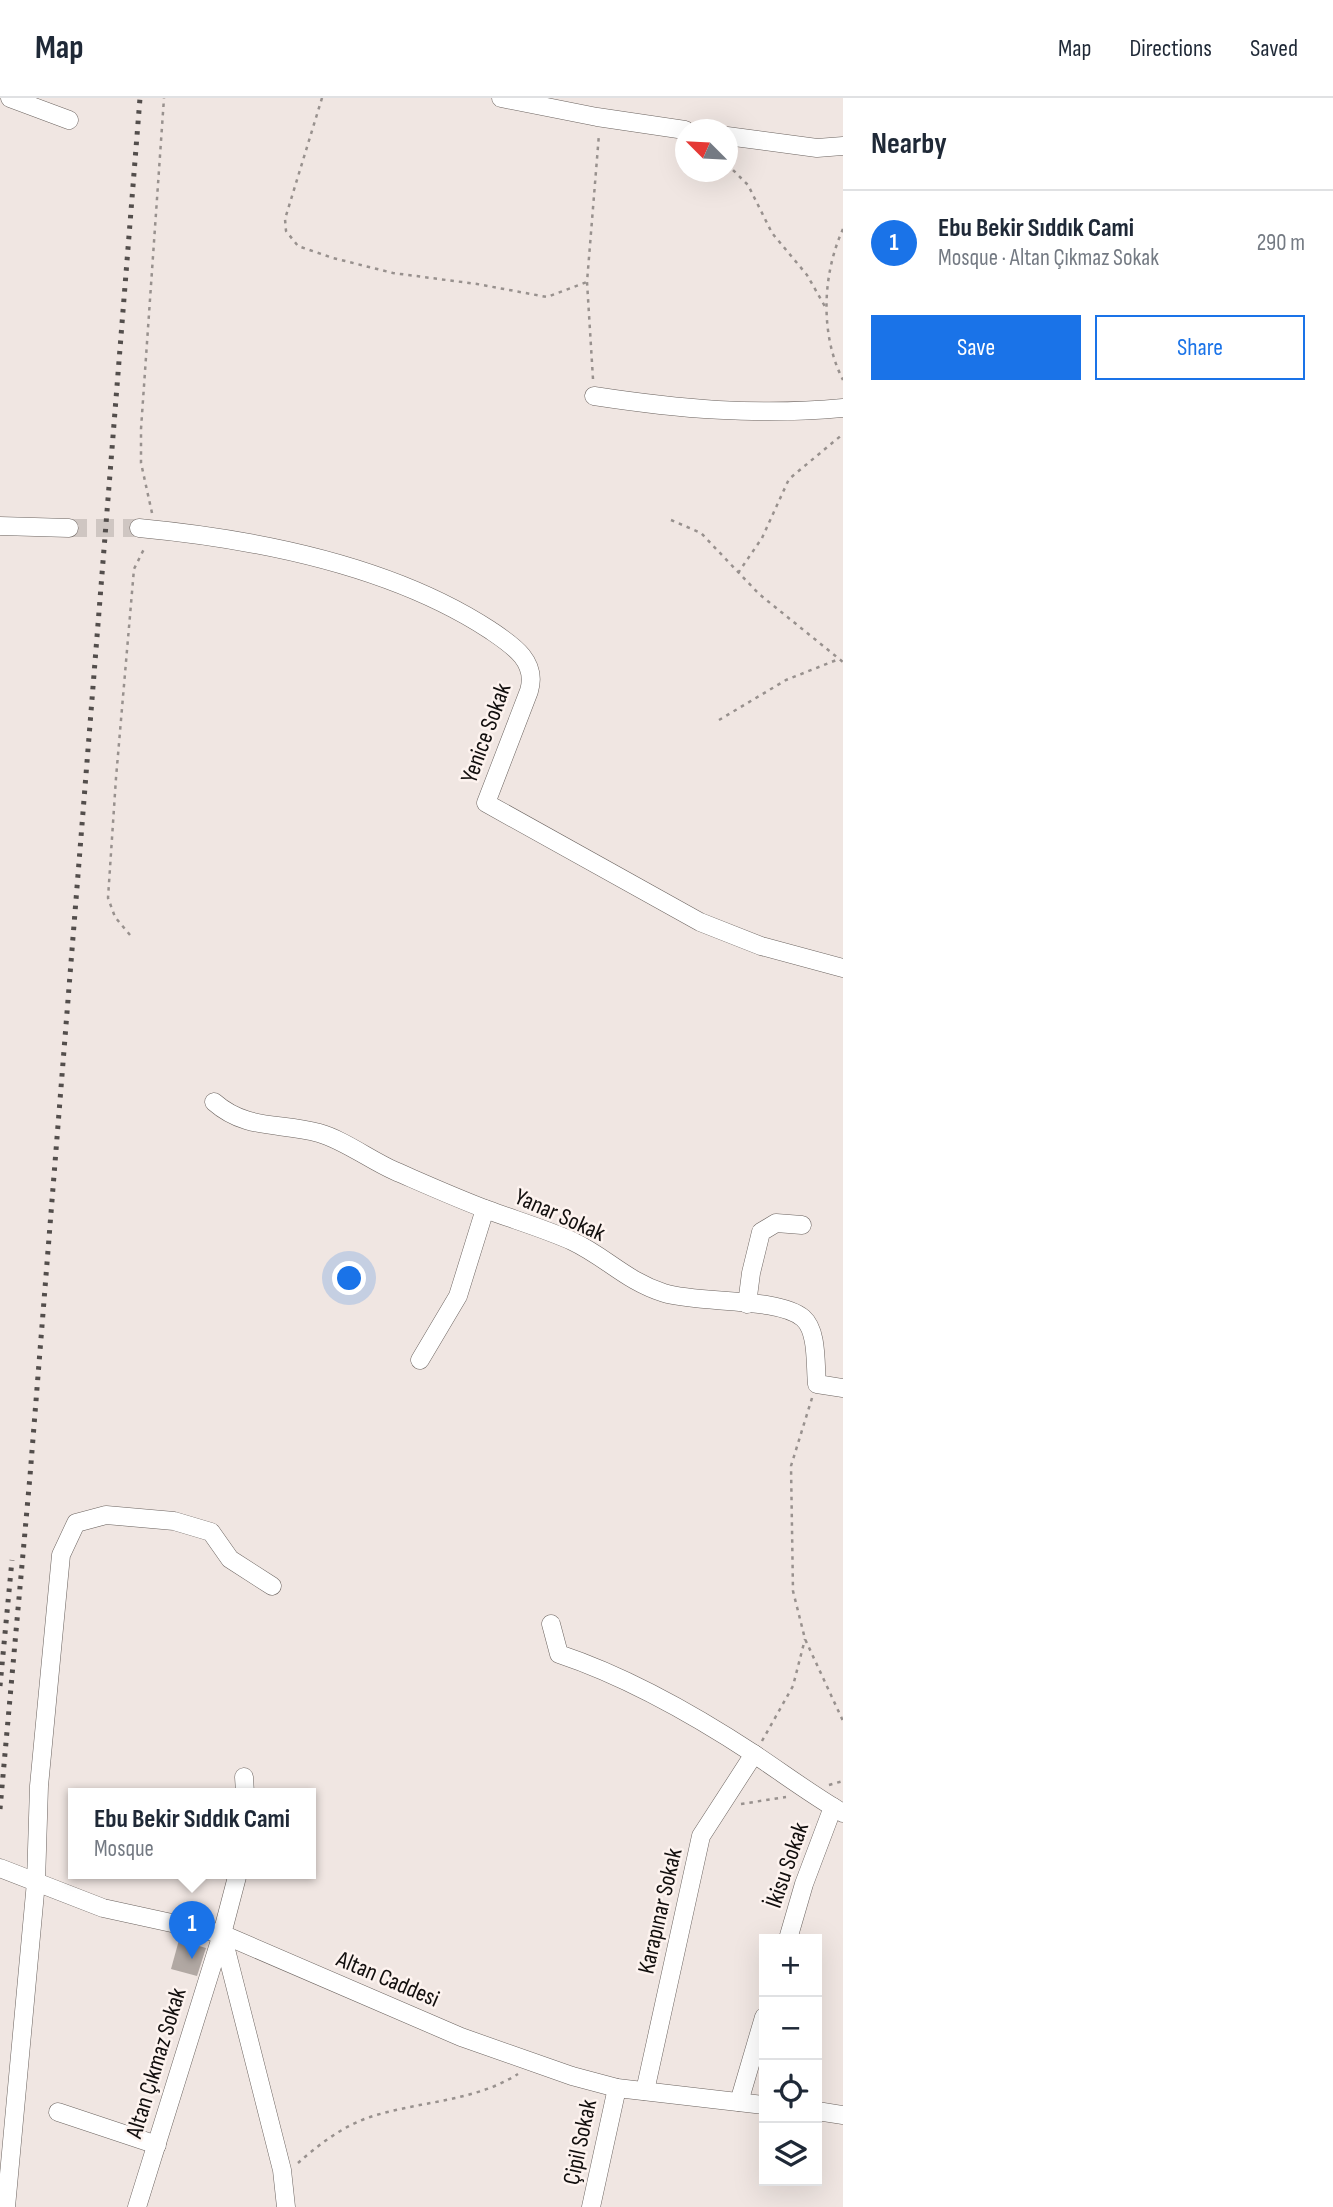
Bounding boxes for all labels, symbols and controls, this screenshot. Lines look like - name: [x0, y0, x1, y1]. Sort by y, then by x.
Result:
- text: Map: [35, 28, 84, 68]
- text: Map: [1058, 34, 1091, 63]
- text: Directions: [1129, 34, 1212, 63]
- text: Saved: [1250, 34, 1298, 63]
- north arrow: [675, 119, 738, 182]
- text: Nearby: [871, 126, 947, 162]
- text: Ebu Bekir Sıddık Cami: [938, 213, 1134, 244]
- text: 1: [889, 229, 899, 257]
- text: 290 m: [1257, 229, 1305, 257]
- text: Mosque · Altan Çıkmaz Sokak: [938, 244, 1159, 272]
- button: Save: [871, 315, 1081, 380]
- button: Share: [1095, 315, 1305, 380]
- street label: Yenice Sokak: [455, 679, 517, 787]
- street label: Yanar Sokak: [510, 1182, 610, 1248]
- your location: [332, 1261, 366, 1295]
- popup: [68, 1788, 316, 1879]
- text: Ebu Bekir Sıddık Cami: [94, 1804, 290, 1835]
- street label: İkisu Sokak: [759, 1818, 815, 1912]
- text: Mosque: [94, 1835, 154, 1863]
- street label: Karapınar Sokak: [631, 1845, 689, 1977]
- pin: 1: [169, 1901, 215, 1959]
- map controls: [759, 1934, 822, 2186]
- button: +: [759, 1934, 822, 1997]
- street label: Altan Caddesi: [331, 1944, 444, 2014]
- street label: Altan Çıkmaz Sokak: [119, 1984, 193, 2143]
- button: −: [759, 1997, 822, 2060]
- button: locate: [759, 2060, 822, 2123]
- street label: Çipil Sokak: [557, 2097, 603, 2187]
- button: layers: [759, 2123, 822, 2186]

